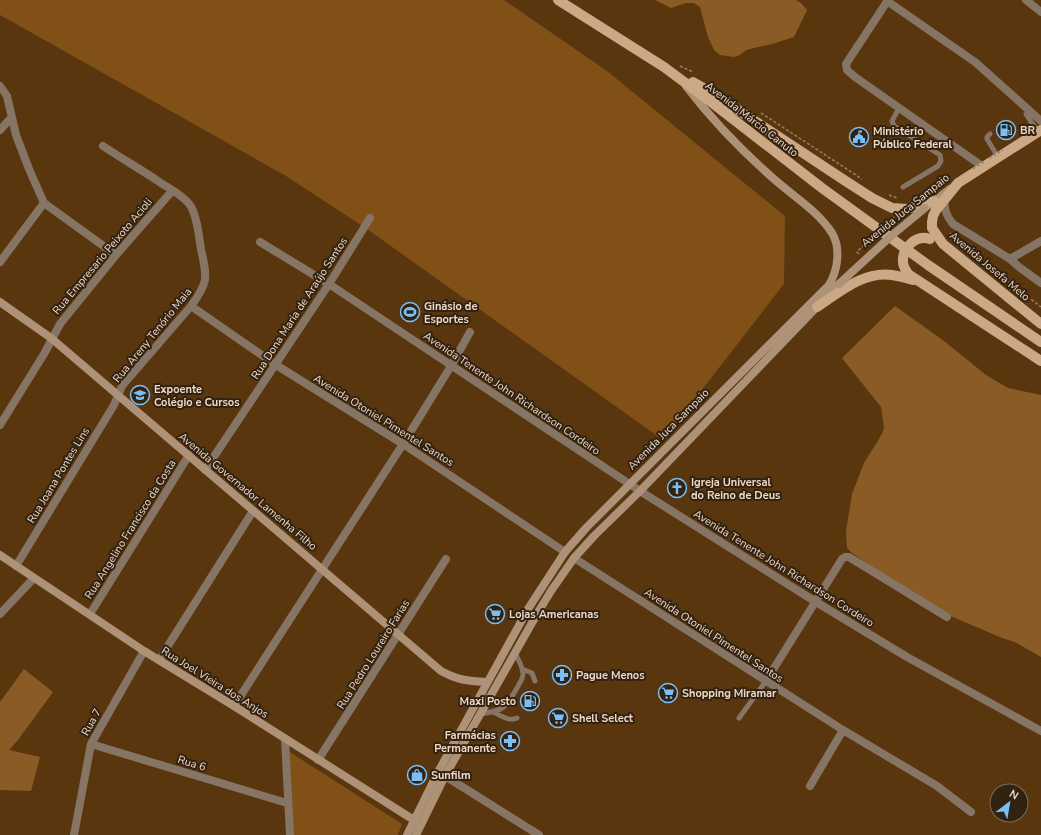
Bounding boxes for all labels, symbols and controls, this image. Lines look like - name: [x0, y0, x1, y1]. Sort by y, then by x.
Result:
- street label: Avenida Márcio Canuto: [702, 78, 801, 160]
- fuel station icon: BR: [995, 119, 1017, 141]
- place label: BR: [1020, 123, 1036, 138]
- place label: Ministério Público Federal: [873, 124, 953, 152]
- public building icon: Ministério Público Federal: [848, 126, 870, 148]
- street label: Avenida Juca Sampaio: [858, 170, 953, 251]
- street label: Rua Empresario Peixoto Acioli: [49, 195, 156, 318]
- street label: Avenida Josefa Melo: [946, 228, 1033, 304]
- street label: Rua Dona Maria de Araújo Santos: [248, 234, 351, 382]
- street label: Rua Areny Tenório Maia: [110, 285, 195, 386]
- place label: Ginásio de Esportes: [424, 299, 477, 327]
- sports icon: Ginásio de Esportes: [399, 301, 421, 323]
- street label: Avenida Tenente John Richardson Cordeiro: [420, 328, 603, 458]
- street label: Avenida Otoniel Pimentel Santos: [311, 371, 457, 470]
- place label: Expoente Colégio e Cursos: [154, 382, 240, 410]
- school or university icon: Expoente Colégio e Cursos: [129, 384, 151, 406]
- street label: Avenida Juca Sampaio: [624, 385, 712, 473]
- street label: Rua Joana Pontes Lins: [24, 424, 93, 526]
- street label: Avenida Governador Lamenha Filho: [175, 429, 320, 554]
- street label: Rua Angelino Francisco da Costa: [81, 457, 180, 602]
- place label: Igreja Universal do Reino de Deus: [691, 475, 780, 503]
- church icon: Igreja Universal do Reino de Deus: [666, 477, 688, 499]
- street label: Avenida Tenente John Richardson Cordeiro: [691, 506, 877, 630]
- street label: Avenida Otoniel Pimentel Santos: [641, 585, 786, 686]
- street label: Rua Pedro Loureiro Farias: [334, 597, 413, 712]
- supermarket icon: Lojas Americanas: [484, 603, 506, 625]
- place label: Lojas Americanas: [509, 607, 599, 622]
- street label: Rua Joel Vieira dos Anjos: [158, 643, 271, 722]
- pharmacy icon: Pague Menos: [551, 664, 573, 686]
- place label: Pague Menos: [576, 668, 645, 683]
- supermarket icon: Shopping Miramar: [657, 682, 679, 704]
- place label: Shopping Miramar: [682, 686, 777, 701]
- fuel station icon: Maxi Posto: [519, 690, 541, 712]
- place label: Maxi Posto: [460, 694, 516, 709]
- street label: Rua 7: [78, 706, 105, 738]
- supermarket icon: Shell Select: [547, 707, 569, 729]
- place label: Shell Select: [572, 711, 634, 726]
- place label: Farmácias Permanente: [434, 728, 496, 756]
- pharmacy icon: Farmácias Permanente: [499, 730, 521, 752]
- street label: Rua 6: [176, 752, 208, 775]
- shop icon: Sunfilm: [406, 764, 428, 786]
- place label: Sunfilm: [431, 768, 471, 783]
- north arrow: [989, 783, 1029, 823]
- text: N: [1007, 786, 1021, 803]

